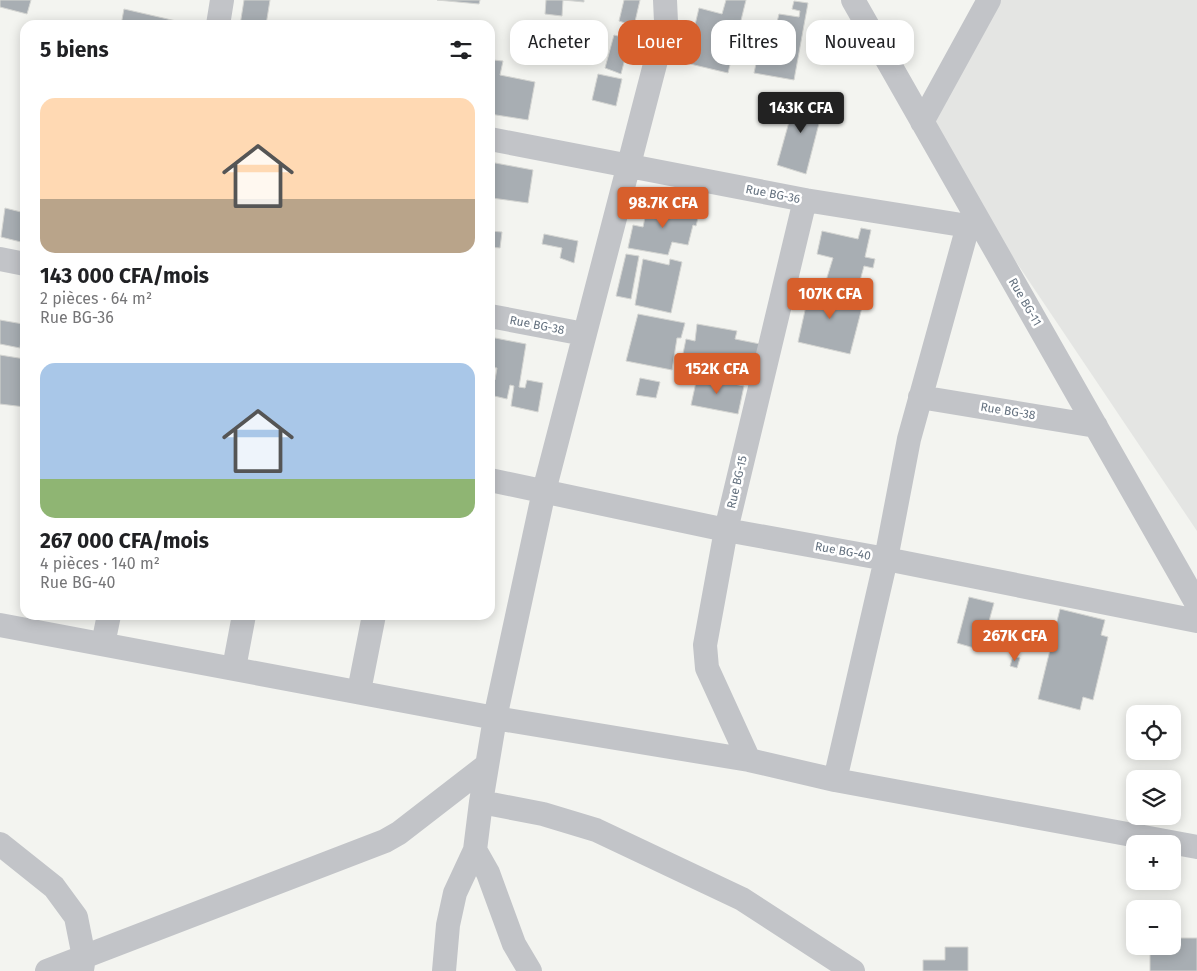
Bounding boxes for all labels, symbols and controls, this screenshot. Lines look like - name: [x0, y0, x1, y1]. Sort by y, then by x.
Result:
- chip: Acheter: [510, 20, 608, 65]
- chip: Louer: [618, 20, 701, 65]
- chip: Filtres: [711, 20, 796, 65]
- chip: Nouveau: [806, 20, 914, 65]
- icon: filters: [447, 36, 475, 64]
- text: 5 biens: [40, 37, 109, 63]
- pin: 143K CFA: [749, 92, 853, 134]
- text: 143K CFA: [769, 98, 833, 117]
- icon: home: [213, 131, 303, 221]
- street label: Rue BG-36: [745, 182, 801, 206]
- pin: 98.7K CFA: [606, 186, 720, 229]
- text: 98.7K CFA: [628, 193, 698, 212]
- text: 143 000 CFA/mois: [40, 263, 209, 289]
- street label: Rue BG-11: [1006, 276, 1044, 328]
- pin: 107K CFA: [778, 278, 882, 320]
- text: 107K CFA: [798, 284, 862, 303]
- text: 2 pièces · 64 m²: [40, 289, 152, 308]
- text: Rue BG-36: [40, 308, 114, 327]
- street label: Rue BG-38: [508, 313, 566, 337]
- pin: 152K CFA: [665, 352, 769, 395]
- text: 152K CFA: [685, 359, 749, 378]
- icon: home: [213, 396, 303, 486]
- street label: Rue BG-38: [979, 400, 1037, 422]
- street label: Rue BG-15: [724, 454, 750, 510]
- text: 267 000 CFA/mois: [40, 528, 209, 554]
- street label: Rue BG-40: [814, 539, 872, 563]
- text: 4 pièces · 140 m²: [40, 554, 160, 573]
- text: Rue BG-40: [40, 573, 116, 592]
- pin: 267K CFA: [963, 620, 1067, 662]
- text: 267K CFA: [983, 626, 1047, 645]
- map controls: [1126, 705, 1181, 955]
- button: locate: [1126, 705, 1181, 760]
- button: layers: [1126, 770, 1181, 825]
- button: +: [1126, 835, 1181, 890]
- button: −: [1126, 900, 1181, 955]

